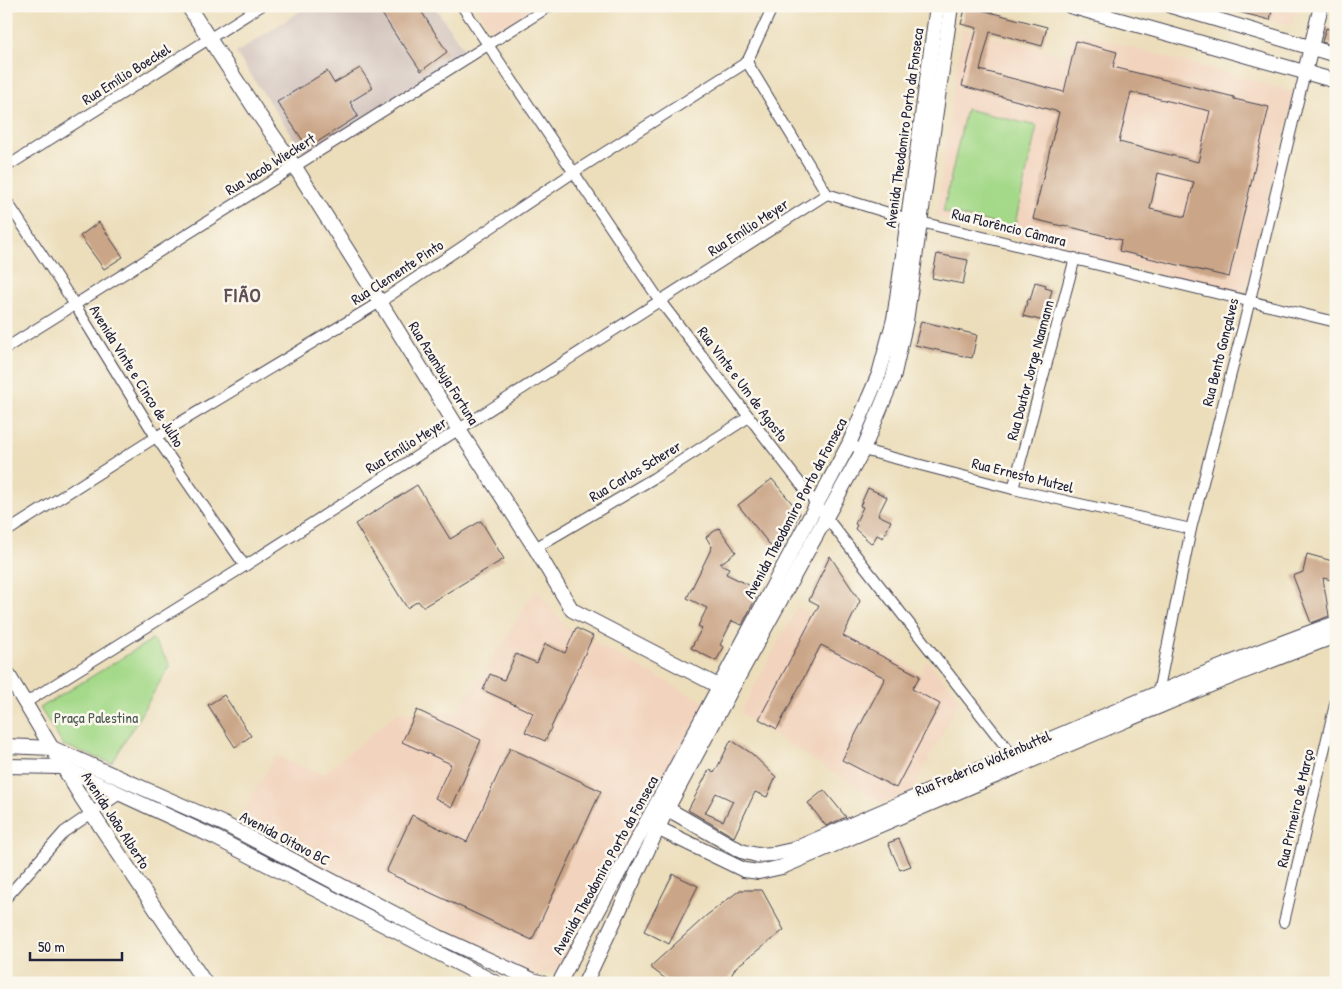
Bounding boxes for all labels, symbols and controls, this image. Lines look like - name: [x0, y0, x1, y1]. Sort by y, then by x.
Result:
- street label: Avenida Theodomiro Porto da Fonseca: [880, 27, 928, 229]
- street label: Rua Emílio Boeckel: [78, 38, 174, 110]
- street label: Rua Jacob Wieckert: [221, 127, 320, 200]
- street label: Rua Emílio Meyer: [704, 193, 793, 261]
- street label: Rua Florêncio Câmara: [950, 203, 1068, 251]
- street label: Rua Clemente Pinto: [347, 234, 447, 310]
- district label: FIÃO: [223, 281, 262, 308]
- street label: Rua Bento Gonçalves: [1196, 296, 1244, 408]
- street label: Rua Doutor Jorge Naamann: [1001, 297, 1059, 443]
- street label: Avenida Vinte e Cinco de Julho: [85, 301, 189, 451]
- street label: Rua Azambuja Fortuna: [404, 317, 484, 429]
- street label: Rua Vinte e Um de Agosto: [693, 322, 793, 446]
- street label: Rua Emílio Meyer: [361, 412, 451, 478]
- street label: Avenida Theodomiro Porto da Fonseca: [738, 414, 852, 602]
- street label: Rua Carlos Scherer: [585, 435, 685, 507]
- street label: Rua Ernesto Mutzel: [970, 452, 1076, 498]
- park label: Praça Palestina: [54, 707, 138, 728]
- street label: Rua Frederico Wolfenbuttel: [912, 725, 1054, 801]
- street label: Rua Primeiro de Março: [1271, 747, 1319, 869]
- street label: Avenida João Alberto: [77, 767, 155, 873]
- street label: Avenida Theodomiro Porto da Fonseca: [547, 772, 663, 958]
- street label: Avenida Oitavo BC: [237, 806, 333, 870]
- scale bar: [30, 929, 122, 961]
- text: 50 m: [38, 936, 65, 957]

